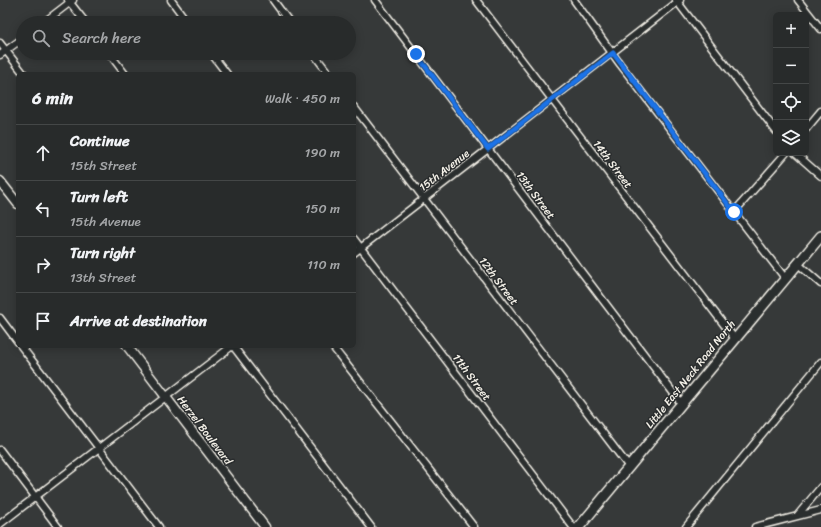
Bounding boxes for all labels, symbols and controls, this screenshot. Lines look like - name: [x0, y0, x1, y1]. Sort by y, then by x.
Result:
- map controls: [773, 12, 809, 156]
- button: +: [773, 12, 809, 48]
- search box: [16, 16, 356, 60]
- text: Search here: [62, 25, 141, 51]
- icon: search: [30, 27, 52, 49]
- route end: [407, 45, 425, 63]
- button: −: [773, 48, 809, 84]
- text: 6 min: [32, 83, 73, 113]
- button: locate: [773, 84, 809, 120]
- text: Walk · 450 m: [265, 87, 340, 110]
- button: layers: [773, 120, 809, 156]
- text: Continue: [70, 128, 130, 154]
- street label: 14th Street: [588, 136, 637, 193]
- text: 190 m: [305, 141, 340, 164]
- icon: ahead: [32, 142, 54, 164]
- street label: 15th Avenue: [415, 144, 474, 196]
- text: 15th Street: [70, 154, 137, 177]
- street label: 13th Street: [511, 167, 560, 224]
- text: Turn left: [70, 184, 128, 210]
- text: 150 m: [305, 197, 340, 220]
- icon: left: [32, 198, 54, 220]
- route start: [725, 203, 743, 221]
- text: 15th Avenue: [70, 210, 141, 233]
- text: Turn right: [70, 240, 135, 266]
- text: 110 m: [307, 253, 340, 276]
- street label: 12th Street: [474, 253, 523, 310]
- icon: right: [32, 254, 54, 276]
- text: 13th Street: [70, 266, 136, 289]
- text: Arrive at destination: [70, 308, 207, 334]
- icon: arrive: [32, 310, 54, 332]
- street label: Little East Neck Road North: [640, 316, 740, 433]
- street label: 11th Street: [448, 350, 496, 405]
- street label: Herzel Boulevard: [172, 392, 238, 470]

